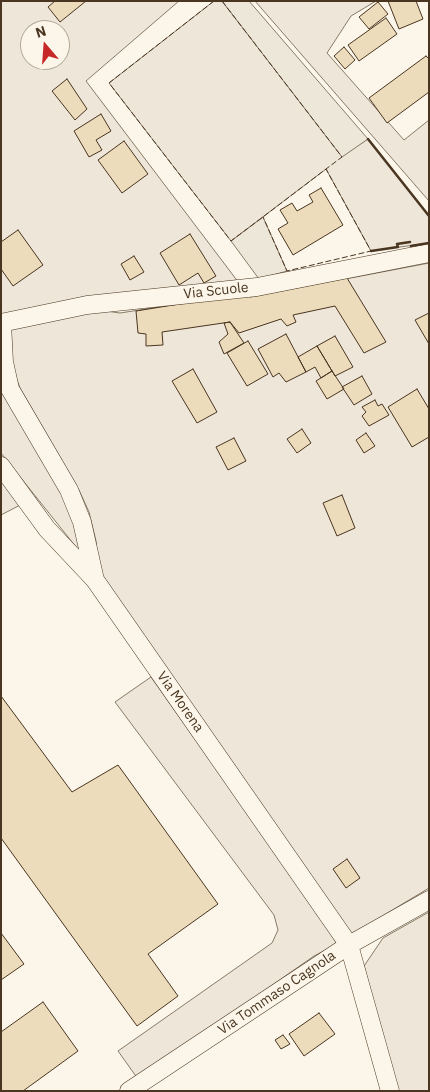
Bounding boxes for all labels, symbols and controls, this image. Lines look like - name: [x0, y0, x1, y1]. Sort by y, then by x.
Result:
- north arrow: [20, 20, 70, 70]
- text: N: [33, 22, 48, 42]
- street label: Via Scuole: [183, 279, 249, 303]
- street label: Via Morena: [153, 668, 207, 736]
- street label: Via Tommaso Cagnola: [215, 947, 339, 1039]

